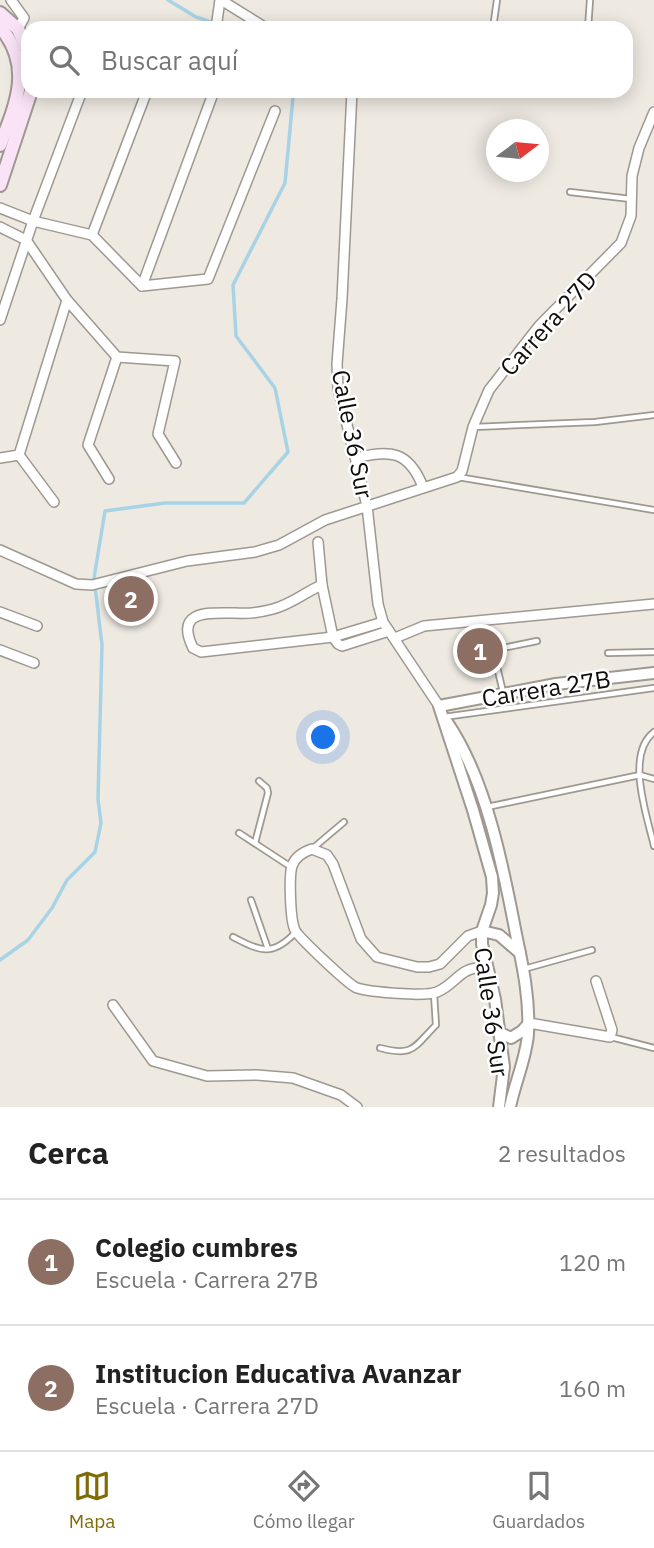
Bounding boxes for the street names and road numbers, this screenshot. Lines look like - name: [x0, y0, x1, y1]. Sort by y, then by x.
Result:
- street label: Carrera 27D: [492, 264, 604, 382]
- street label: Calle 36 Sur: [325, 367, 381, 501]
- street label: Carrera 27B: [479, 662, 613, 714]
- street label: Calle 36 Sur: [467, 945, 517, 1079]

